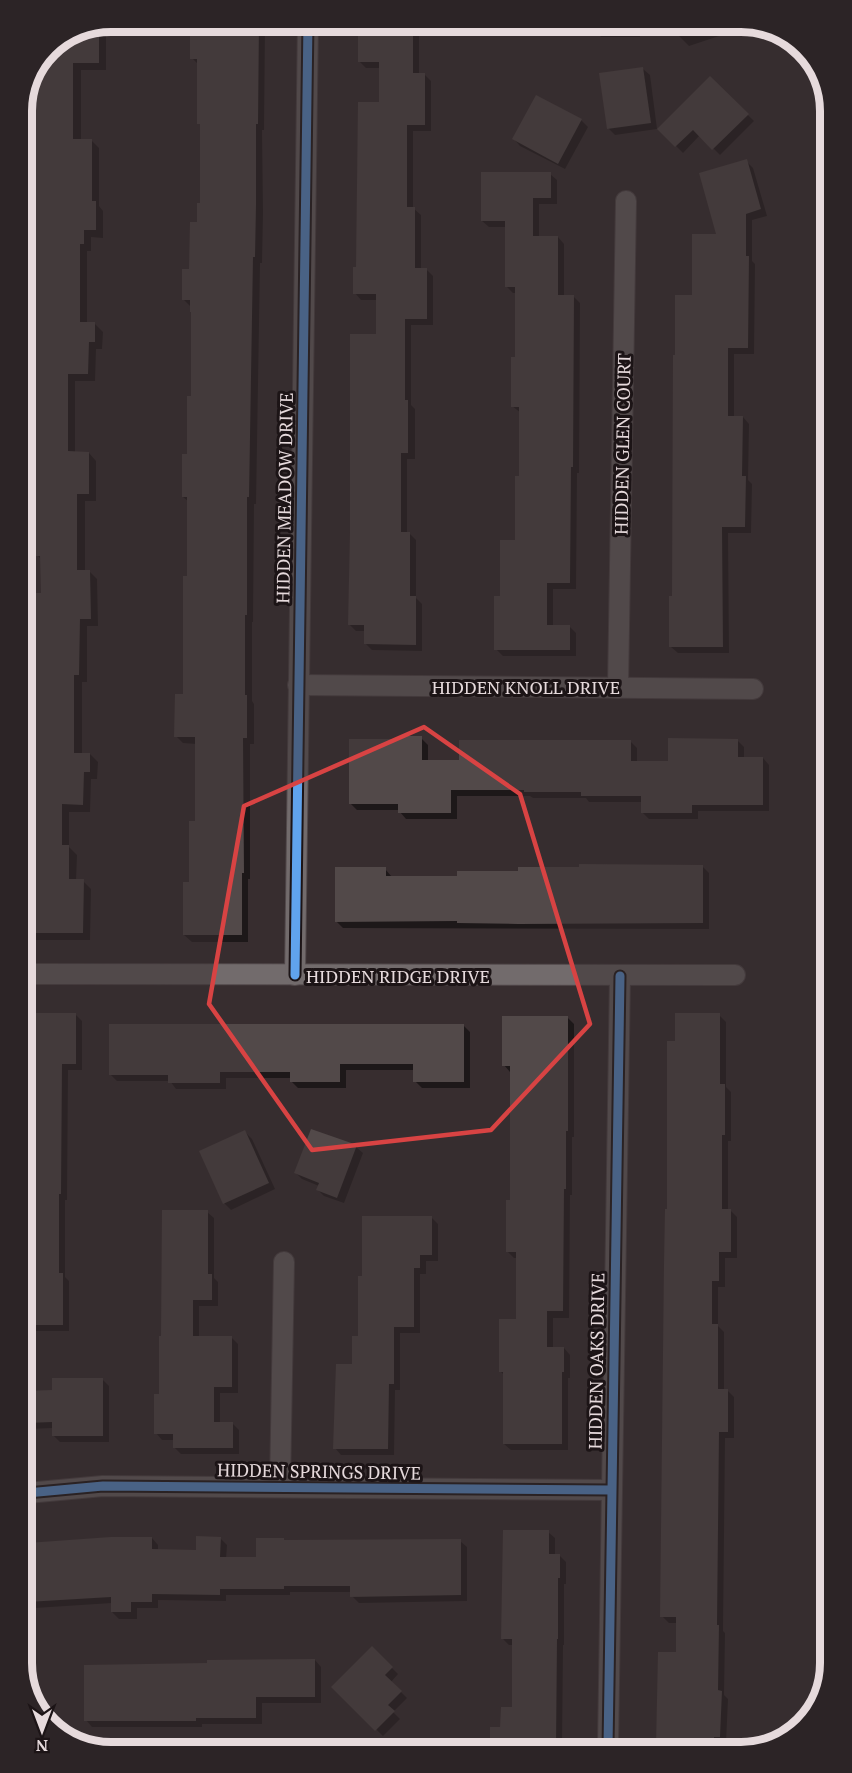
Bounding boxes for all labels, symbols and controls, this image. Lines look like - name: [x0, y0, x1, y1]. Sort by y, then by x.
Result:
- street label: HIDDEN GLEN COURT: [608, 353, 636, 535]
- street label: HIDDEN MEADOW DRIVE: [270, 392, 298, 604]
- street label: HIDDEN KNOLL DRIVE: [432, 675, 620, 699]
- street label: HIDDEN RIDGE DRIVE: [306, 964, 490, 988]
- street label: HIDDEN OAKS DRIVE: [582, 1273, 610, 1449]
- street label: HIDDEN SPRINGS DRIVE: [217, 1457, 421, 1485]
- north arrow: [12, 1701, 72, 1761]
- text: N: [36, 1735, 48, 1757]

